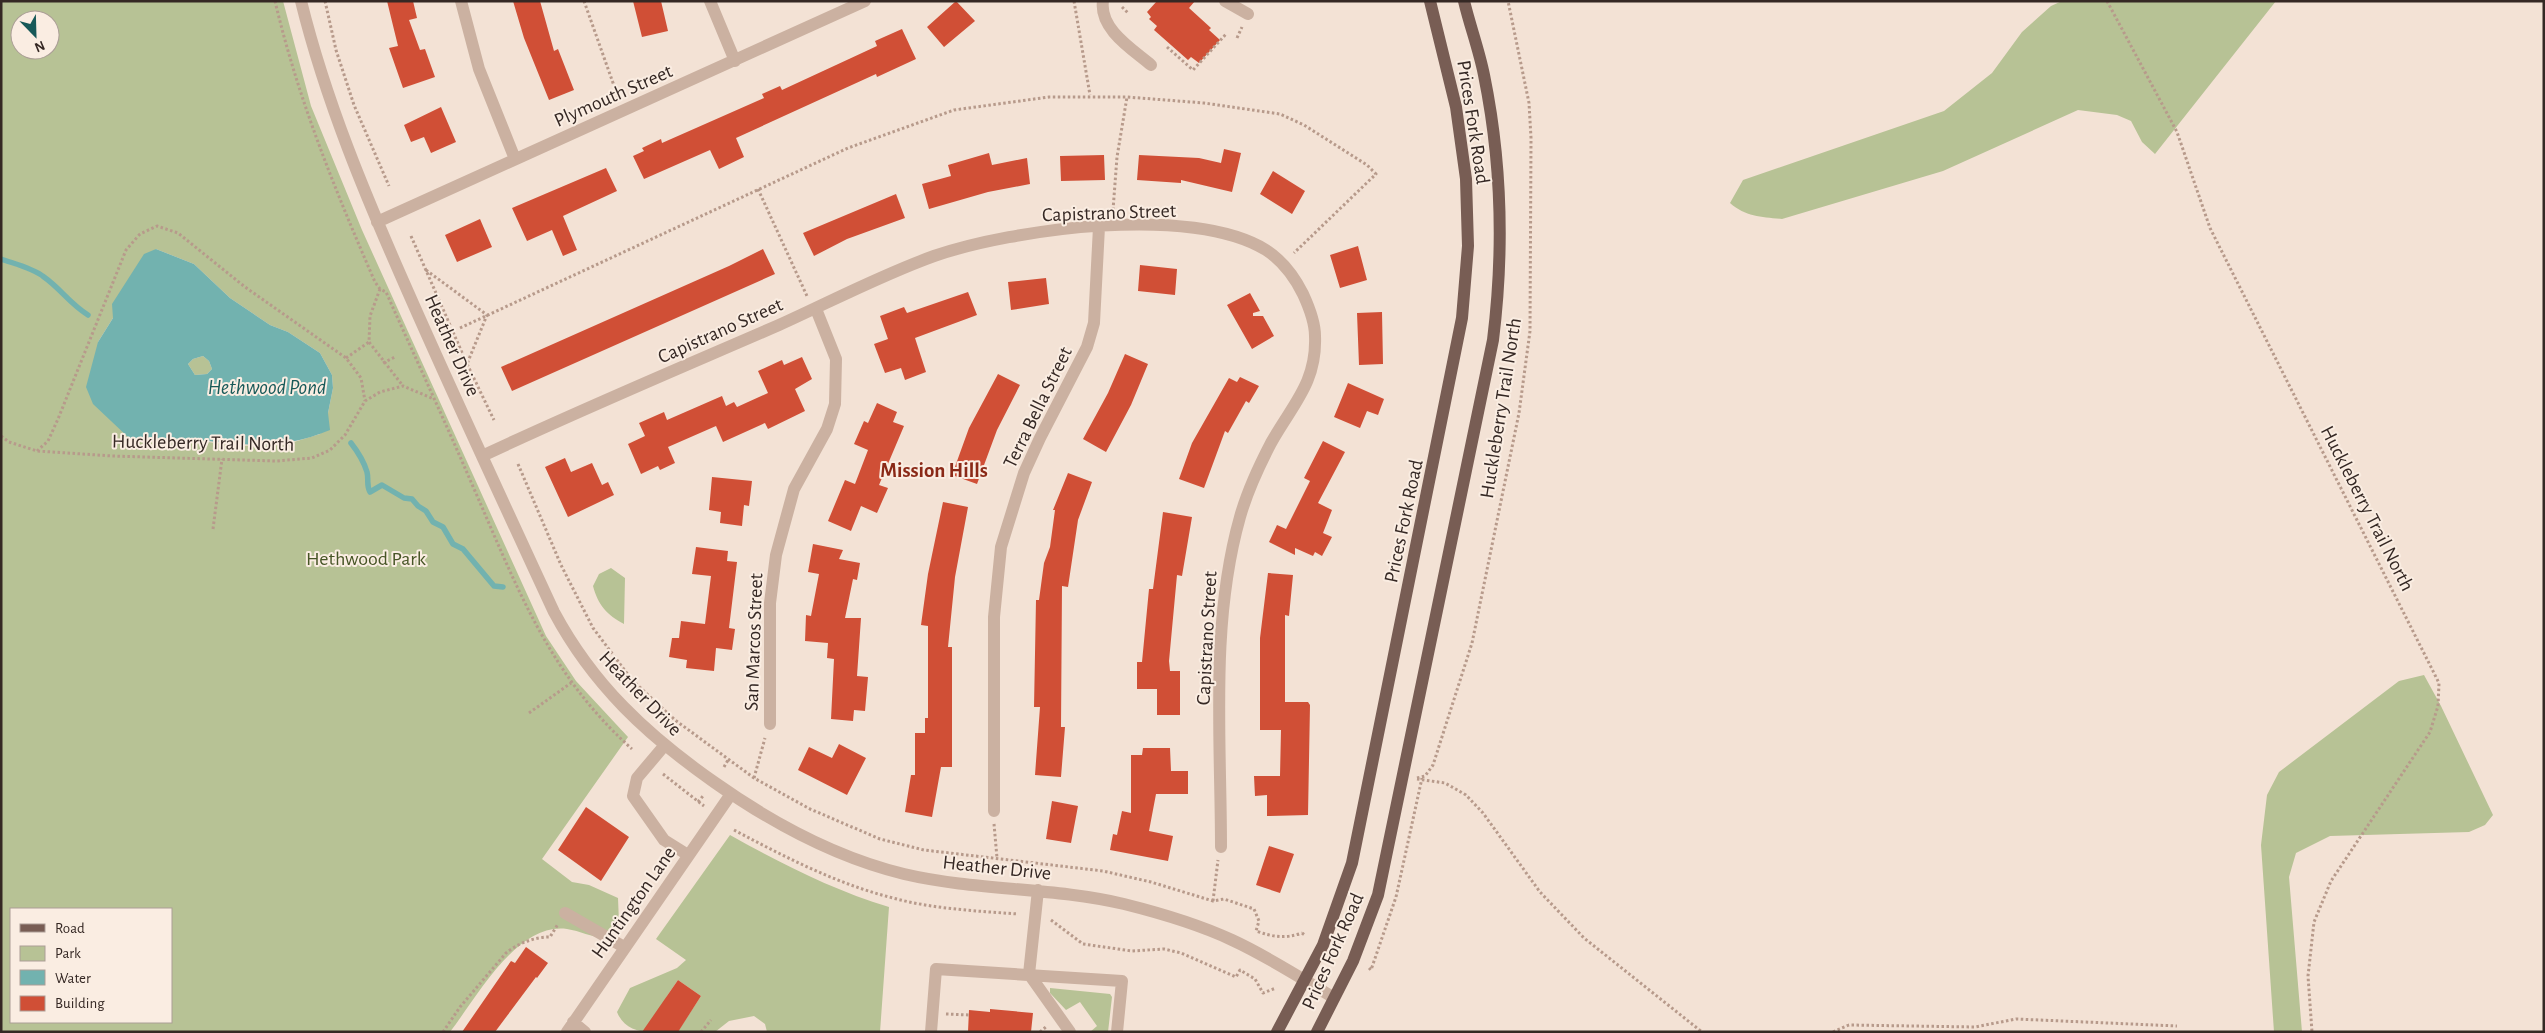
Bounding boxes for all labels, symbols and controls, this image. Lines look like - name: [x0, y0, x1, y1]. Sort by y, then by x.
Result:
- north arrow: [10, 10, 60, 60]
- text: N: [32, 38, 47, 54]
- street label: Prices Fork Road: [1453, 59, 1493, 186]
- street label: Plymouth Street: [551, 61, 676, 131]
- street label: Capistrano Street: [1042, 201, 1177, 225]
- street label: Heather Drive: [421, 292, 483, 399]
- street label: Capistrano Street: [655, 294, 786, 367]
- street label: Huckleberry Trail North: [1477, 317, 1525, 500]
- street label: Terra Bella Street: [1000, 343, 1076, 471]
- water label: Hethwood Pond: [208, 377, 326, 398]
- street label: Huckleberry Trail North: [2317, 423, 2417, 594]
- street label: Huckleberry Trail North: [112, 431, 294, 455]
- street label: Prices Fork Road: [1381, 458, 1427, 585]
- district label: Mission Hills: [880, 460, 988, 481]
- park label: Hethwood Park: [306, 549, 426, 569]
- street label: Capistrano Street: [1193, 570, 1221, 706]
- street label: San Marcos Street: [742, 572, 766, 711]
- street label: Heather Drive: [595, 648, 685, 740]
- street label: Huntington Lane: [588, 843, 680, 962]
- street label: Heather Drive: [942, 852, 1052, 884]
- street label: Prices Fork Road: [1298, 890, 1368, 1013]
- legend: [10, 908, 172, 1023]
- text: Road: [55, 921, 85, 936]
- text: Park: [55, 946, 81, 961]
- text: Water: [55, 971, 91, 986]
- text: Building: [55, 996, 105, 1011]

